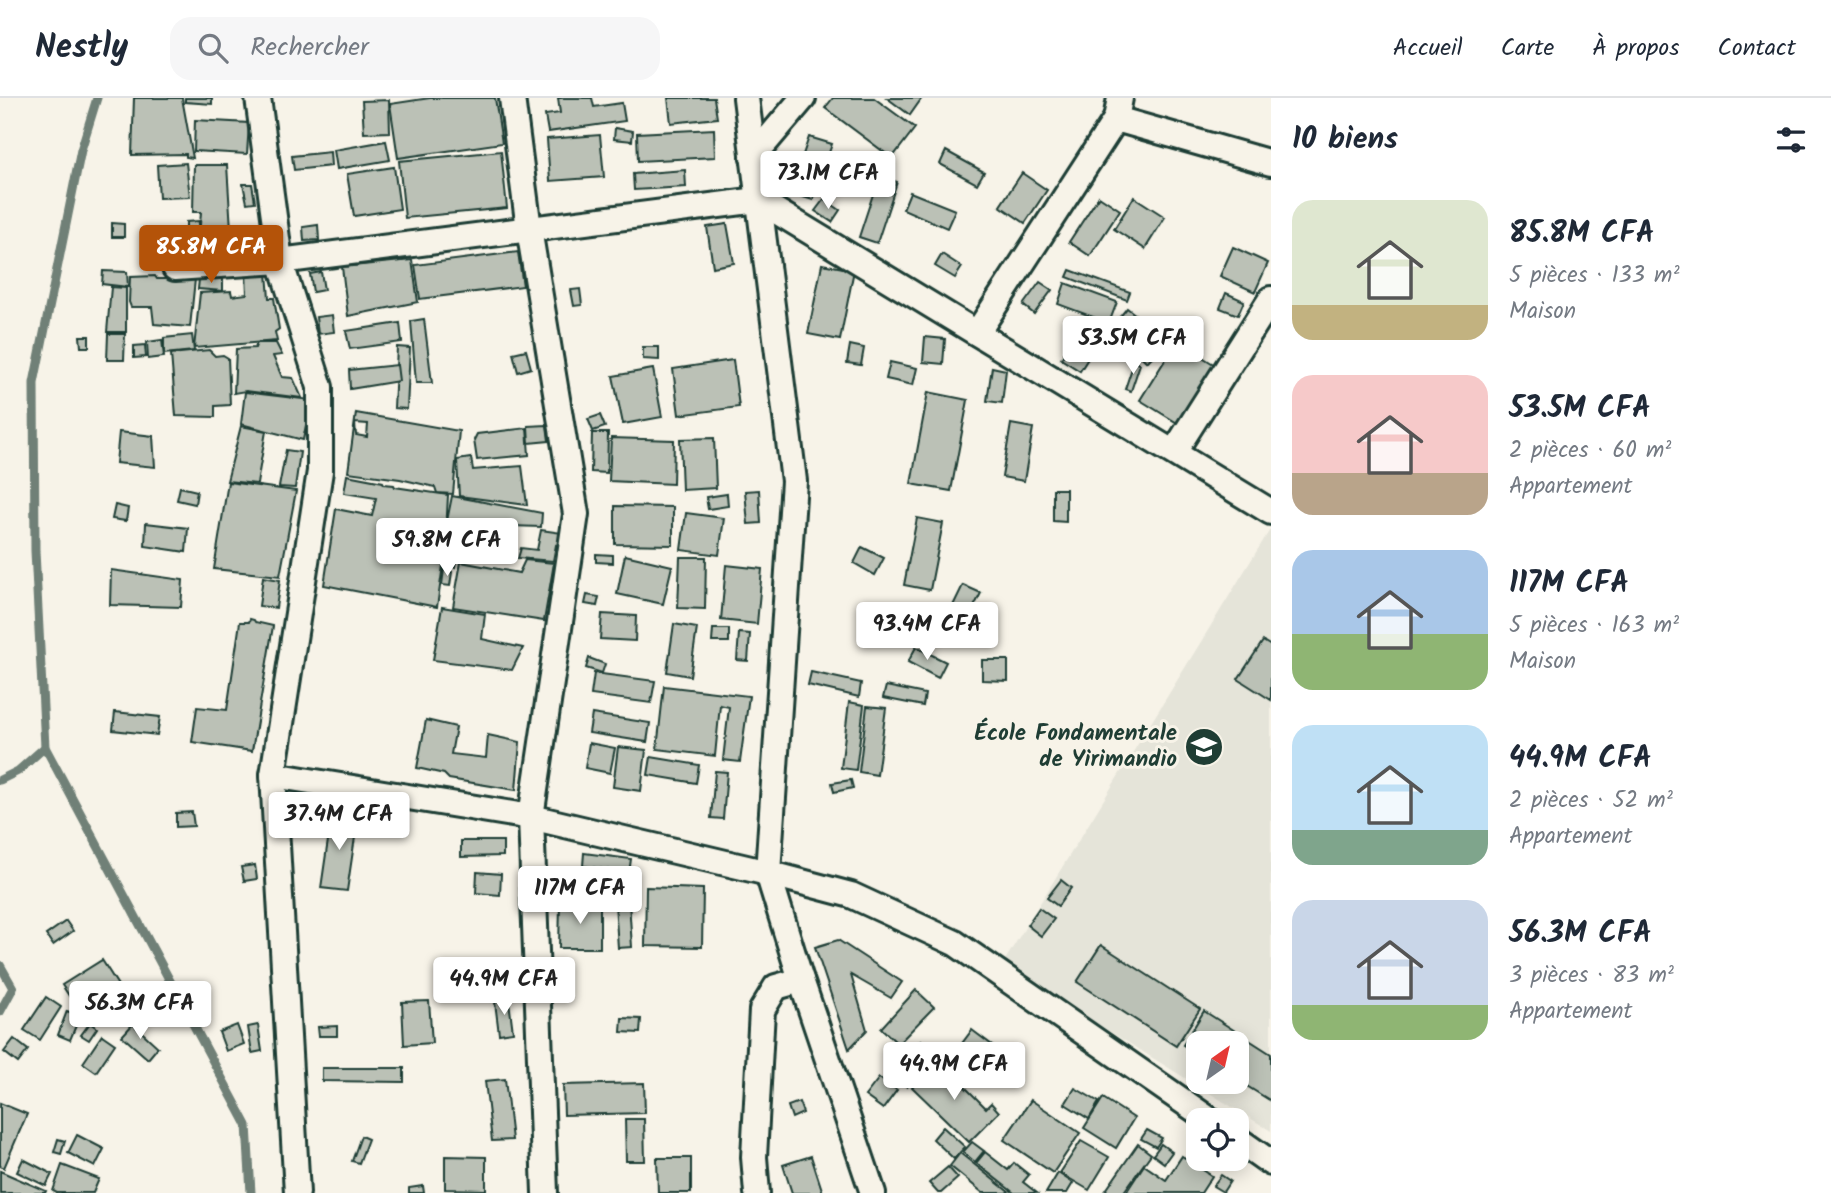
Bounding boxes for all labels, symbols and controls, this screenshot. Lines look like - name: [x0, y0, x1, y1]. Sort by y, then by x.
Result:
- search box: [170, 17, 660, 80]
- text: Nestly: [35, 22, 128, 75]
- text: Rechercher: [250, 27, 369, 69]
- icon: search: [194, 29, 232, 67]
- text: Accueil: [1393, 29, 1463, 68]
- text: Carte: [1501, 29, 1554, 68]
- text: À propos: [1592, 29, 1679, 68]
- text: Contact: [1717, 29, 1796, 68]
- text: 10 biens: [1292, 116, 1398, 164]
- icon: filters: [1772, 121, 1810, 159]
- pin: 73.1M CFA: [748, 152, 908, 211]
- text: 73.1M CFA: [776, 156, 880, 192]
- text: 85.8M CFA: [1509, 210, 1655, 258]
- pin: 85.8M CFA: [131, 226, 291, 285]
- icon: home: [1348, 228, 1432, 312]
- text: 85.8M CFA: [155, 230, 267, 266]
- text: 5 pièces · 133 m²: [1509, 258, 1680, 294]
- text: Maison: [1509, 294, 1576, 330]
- pin: 53.5M CFA: [1053, 316, 1213, 376]
- text: 53.5M CFA: [1079, 321, 1187, 357]
- text: 53.5M CFA: [1509, 385, 1651, 433]
- icon: home: [1348, 403, 1432, 487]
- text: 2 pièces · 60 m²: [1509, 433, 1671, 469]
- text: Appartement: [1509, 469, 1632, 505]
- pin: 59.8M CFA: [367, 518, 527, 578]
- text: 59.8M CFA: [392, 523, 502, 559]
- text: 117M CFA: [1509, 560, 1629, 608]
- icon: home: [1348, 578, 1432, 662]
- pin: 93.4M CFA: [847, 602, 1007, 662]
- text: 93.4M CFA: [872, 607, 982, 643]
- text: 5 pièces · 163 m²: [1509, 608, 1679, 644]
- text: Maison: [1509, 644, 1576, 680]
- place label: École Fondamentale de Yirimandio: [974, 716, 1177, 778]
- school or university icon: École Fondamentale de Yirimandio: [1183, 726, 1225, 768]
- text: 44.9M CFA: [1509, 735, 1652, 783]
- icon: home: [1348, 753, 1432, 837]
- text: 2 pièces · 52 m²: [1509, 783, 1673, 819]
- pin: 37.4M CFA: [259, 792, 419, 852]
- text: 37.4M CFA: [285, 797, 393, 833]
- text: Appartement: [1509, 819, 1632, 855]
- pin: 117M CFA: [508, 866, 652, 926]
- text: 117M CFA: [534, 871, 626, 907]
- text: 56.3M CFA: [1509, 910, 1652, 958]
- icon: home: [1348, 928, 1432, 1012]
- pin: 44.9M CFA: [424, 958, 584, 1017]
- text: 3 pièces · 83 m²: [1509, 958, 1674, 994]
- text: 44.9M CFA: [449, 962, 559, 998]
- pin: 56.3M CFA: [60, 982, 220, 1041]
- text: 56.3M CFA: [85, 986, 195, 1022]
- text: Appartement: [1509, 994, 1632, 1030]
- north arrow: [1186, 1031, 1250, 1094]
- map controls: [1186, 1031, 1249, 1171]
- pin: 44.9M CFA: [874, 1042, 1034, 1102]
- text: 44.9M CFA: [899, 1047, 1009, 1083]
- button: locate: [1186, 1108, 1249, 1171]

